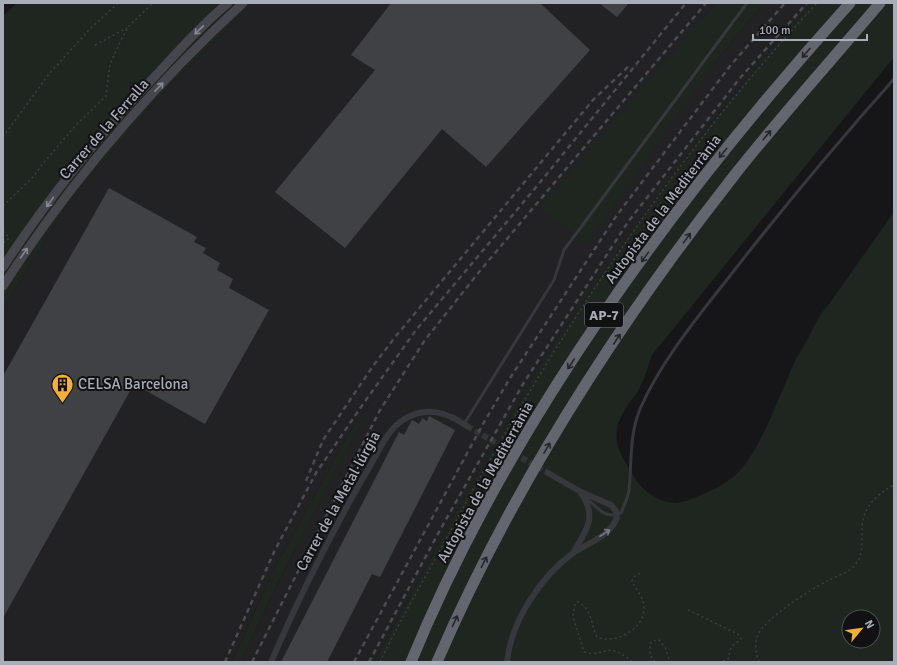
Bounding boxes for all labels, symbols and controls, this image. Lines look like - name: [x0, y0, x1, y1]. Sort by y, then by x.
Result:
- scale bar: [753, 16, 867, 42]
- text: 100 m: [759, 23, 791, 38]
- one-way arrow: [194, 25, 204, 35]
- one-way arrow: [801, 48, 810, 58]
- street label: Carrer de la Ferralla: [55, 75, 153, 183]
- one-way arrow: [154, 82, 163, 92]
- one-way arrow: [763, 130, 772, 140]
- street label: Autopista de la Mediterrània: [601, 131, 725, 287]
- one-way arrow: [718, 148, 727, 159]
- one-way arrow: [46, 196, 54, 207]
- one-way arrow: [683, 232, 691, 243]
- one-way arrow: [20, 248, 28, 259]
- one-way arrow: [641, 251, 649, 262]
- road number: AP-7: [585, 303, 623, 327]
- one-way arrow: [613, 333, 621, 345]
- one-way arrow: [567, 358, 575, 369]
- building icon: CELSA Barcelona: [50, 371, 76, 404]
- place label: CELSA Barcelona: [78, 375, 188, 393]
- street label: Autopista de la Mediterrània: [433, 398, 537, 566]
- street label: Carrer de la Metal·lúrgia: [292, 428, 384, 574]
- one-way arrow: [543, 442, 551, 454]
- one-way arrow: [599, 529, 610, 537]
- one-way arrow: [481, 556, 488, 568]
- north arrow: [841, 609, 881, 649]
- one-way arrow: [452, 615, 459, 627]
- text: N: [862, 618, 877, 631]

